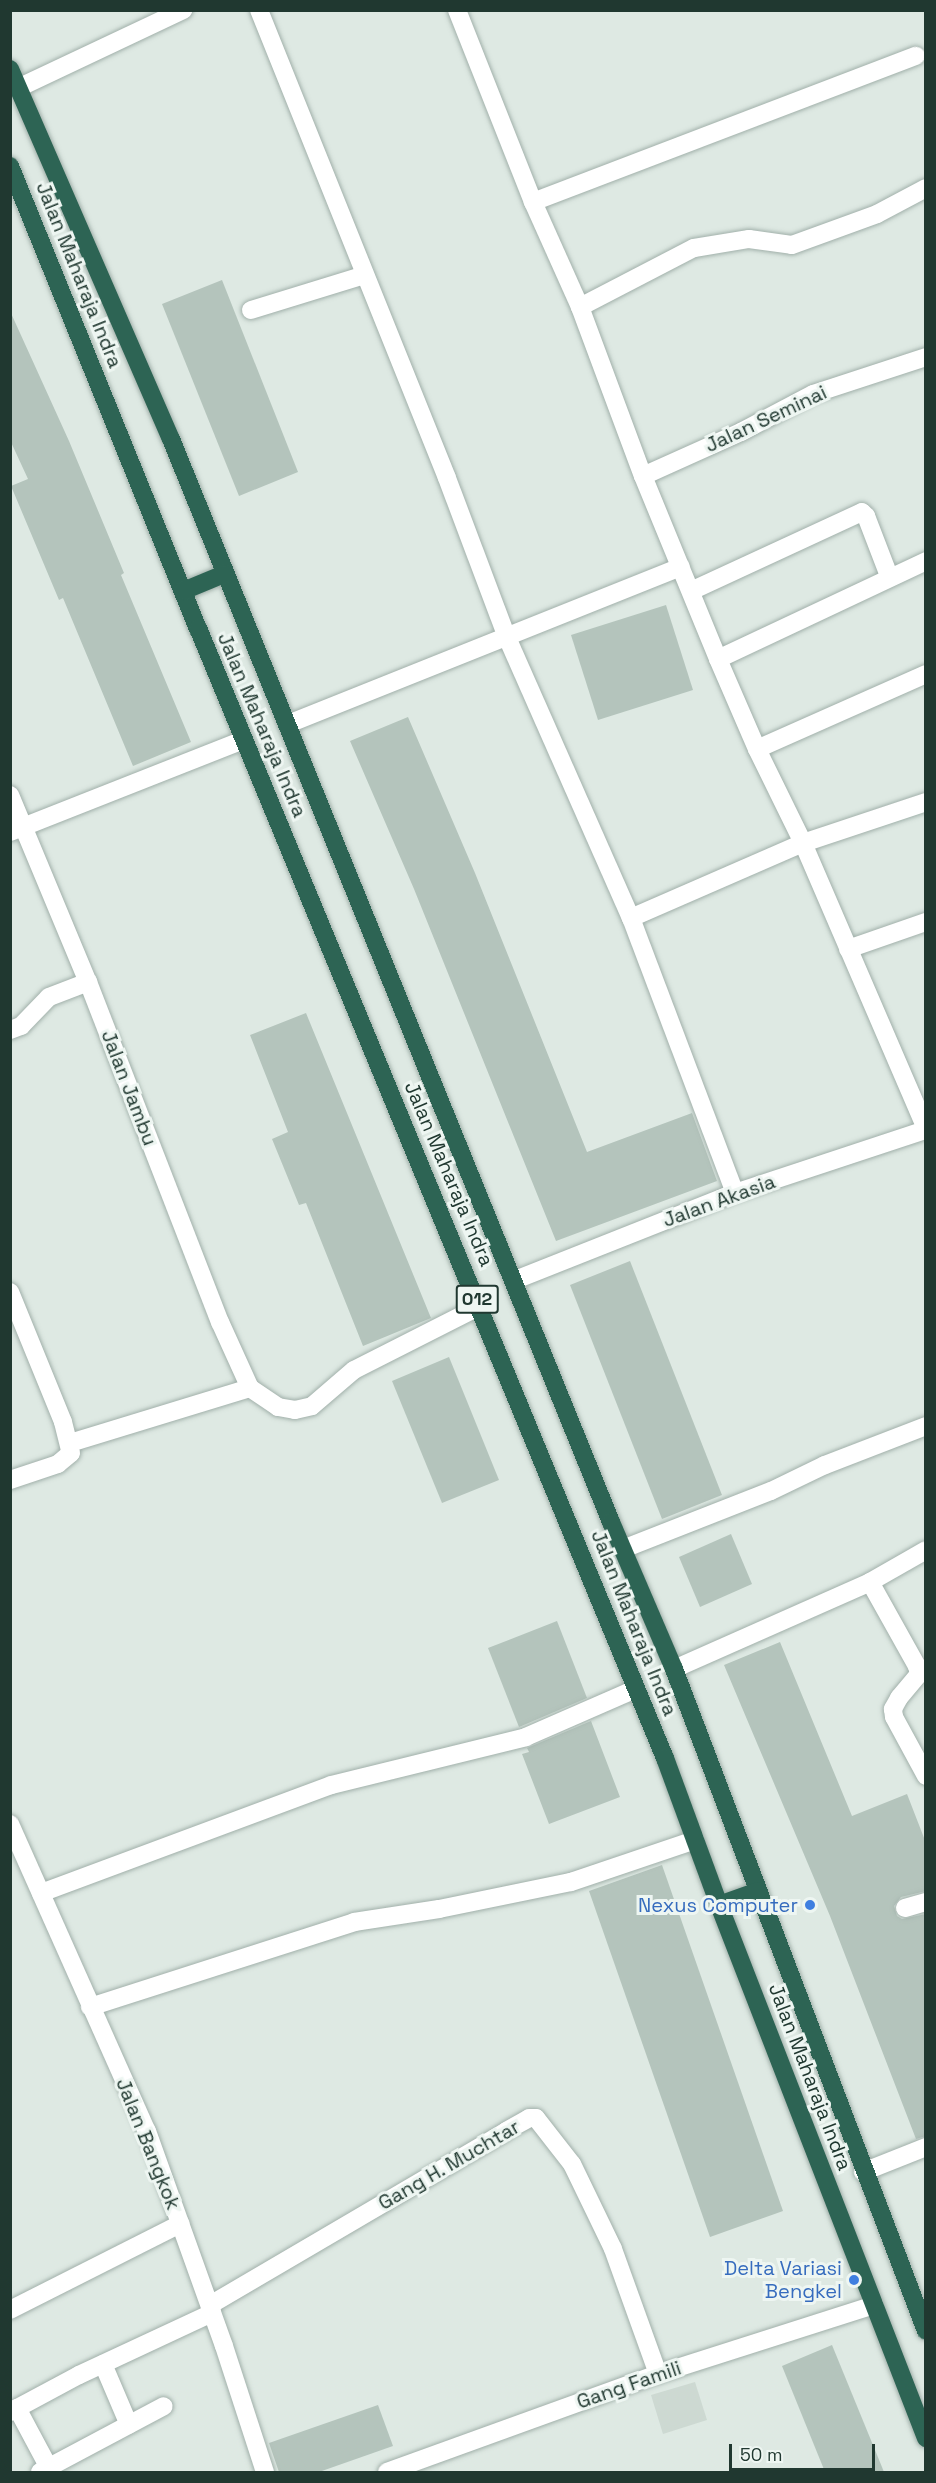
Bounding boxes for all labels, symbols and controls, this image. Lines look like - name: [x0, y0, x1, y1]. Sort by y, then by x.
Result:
- street label: Jalan Maharaja Indra: [31, 179, 127, 371]
- street label: Jalan Seminai: [701, 380, 831, 458]
- street label: Jalan Maharaja Indra: [212, 629, 312, 821]
- street label: Jalan Jambu: [96, 1027, 162, 1149]
- street label: Jalan Maharaja Indra: [399, 1078, 499, 1270]
- street label: Jalan Akasia: [659, 1170, 779, 1232]
- road number: 012: [454, 1284, 500, 1314]
- street label: Jalan Maharaja Indra: [586, 1527, 682, 1719]
- place label: Nexus Computer: [638, 1893, 798, 1917]
- marker: Nexus Computer: [803, 1898, 817, 1912]
- street label: Jalan Maharaja Indra: [763, 1980, 857, 2174]
- street label: Jalan Bangkok: [111, 2075, 185, 2213]
- street label: Gang H. Muchtar: [374, 2115, 524, 2215]
- place label: Delta Variasi Bengkel: [724, 2256, 842, 2303]
- marker: Delta Variasi Bengkel: [847, 2273, 861, 2287]
- street label: Gang Famili: [574, 2356, 684, 2414]
- scale bar: [732, 2432, 878, 2470]
- text: 50 m: [740, 2443, 782, 2466]

